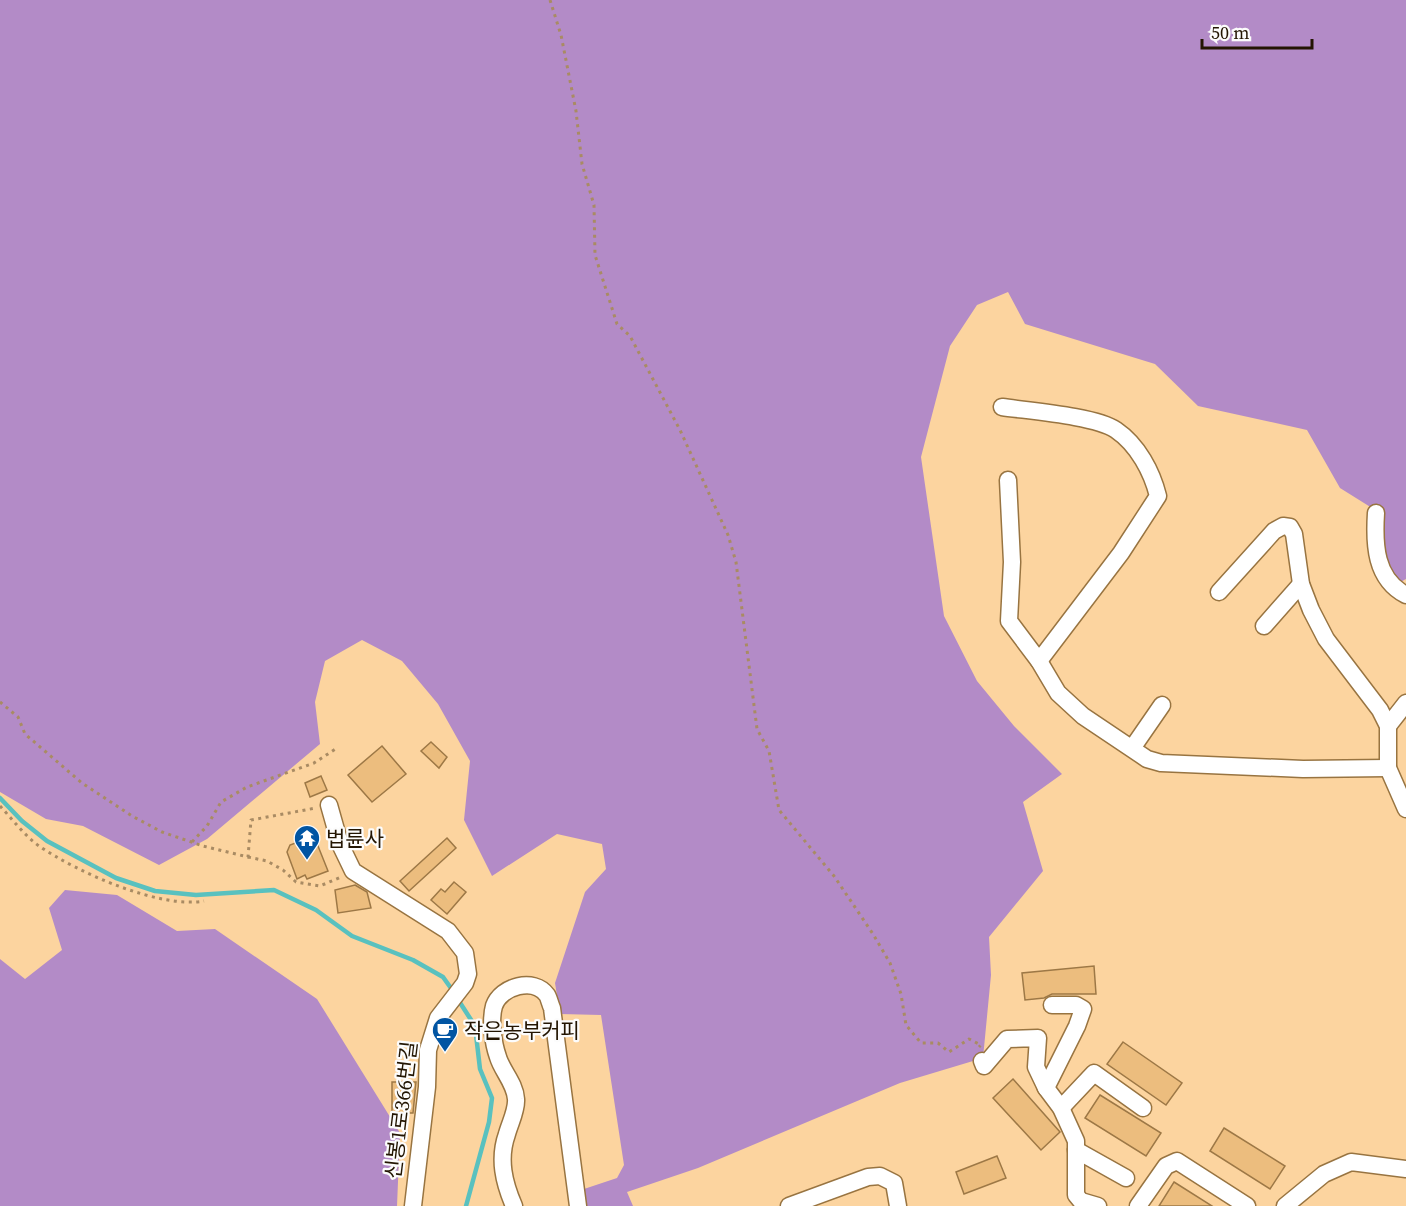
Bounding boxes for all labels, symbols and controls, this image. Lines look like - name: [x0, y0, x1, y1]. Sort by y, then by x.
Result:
- scale bar: [1202, 12, 1312, 50]
- text: 50 m: [1211, 20, 1249, 45]
- temple icon: 법륜사: [292, 823, 322, 861]
- place label: 법륜사: [326, 824, 384, 853]
- cafe icon: 작은농부커피: [430, 1015, 460, 1053]
- place label: 작은농부커피: [464, 1016, 580, 1045]
- street label: 신봉1로366번길: [378, 1039, 424, 1181]

